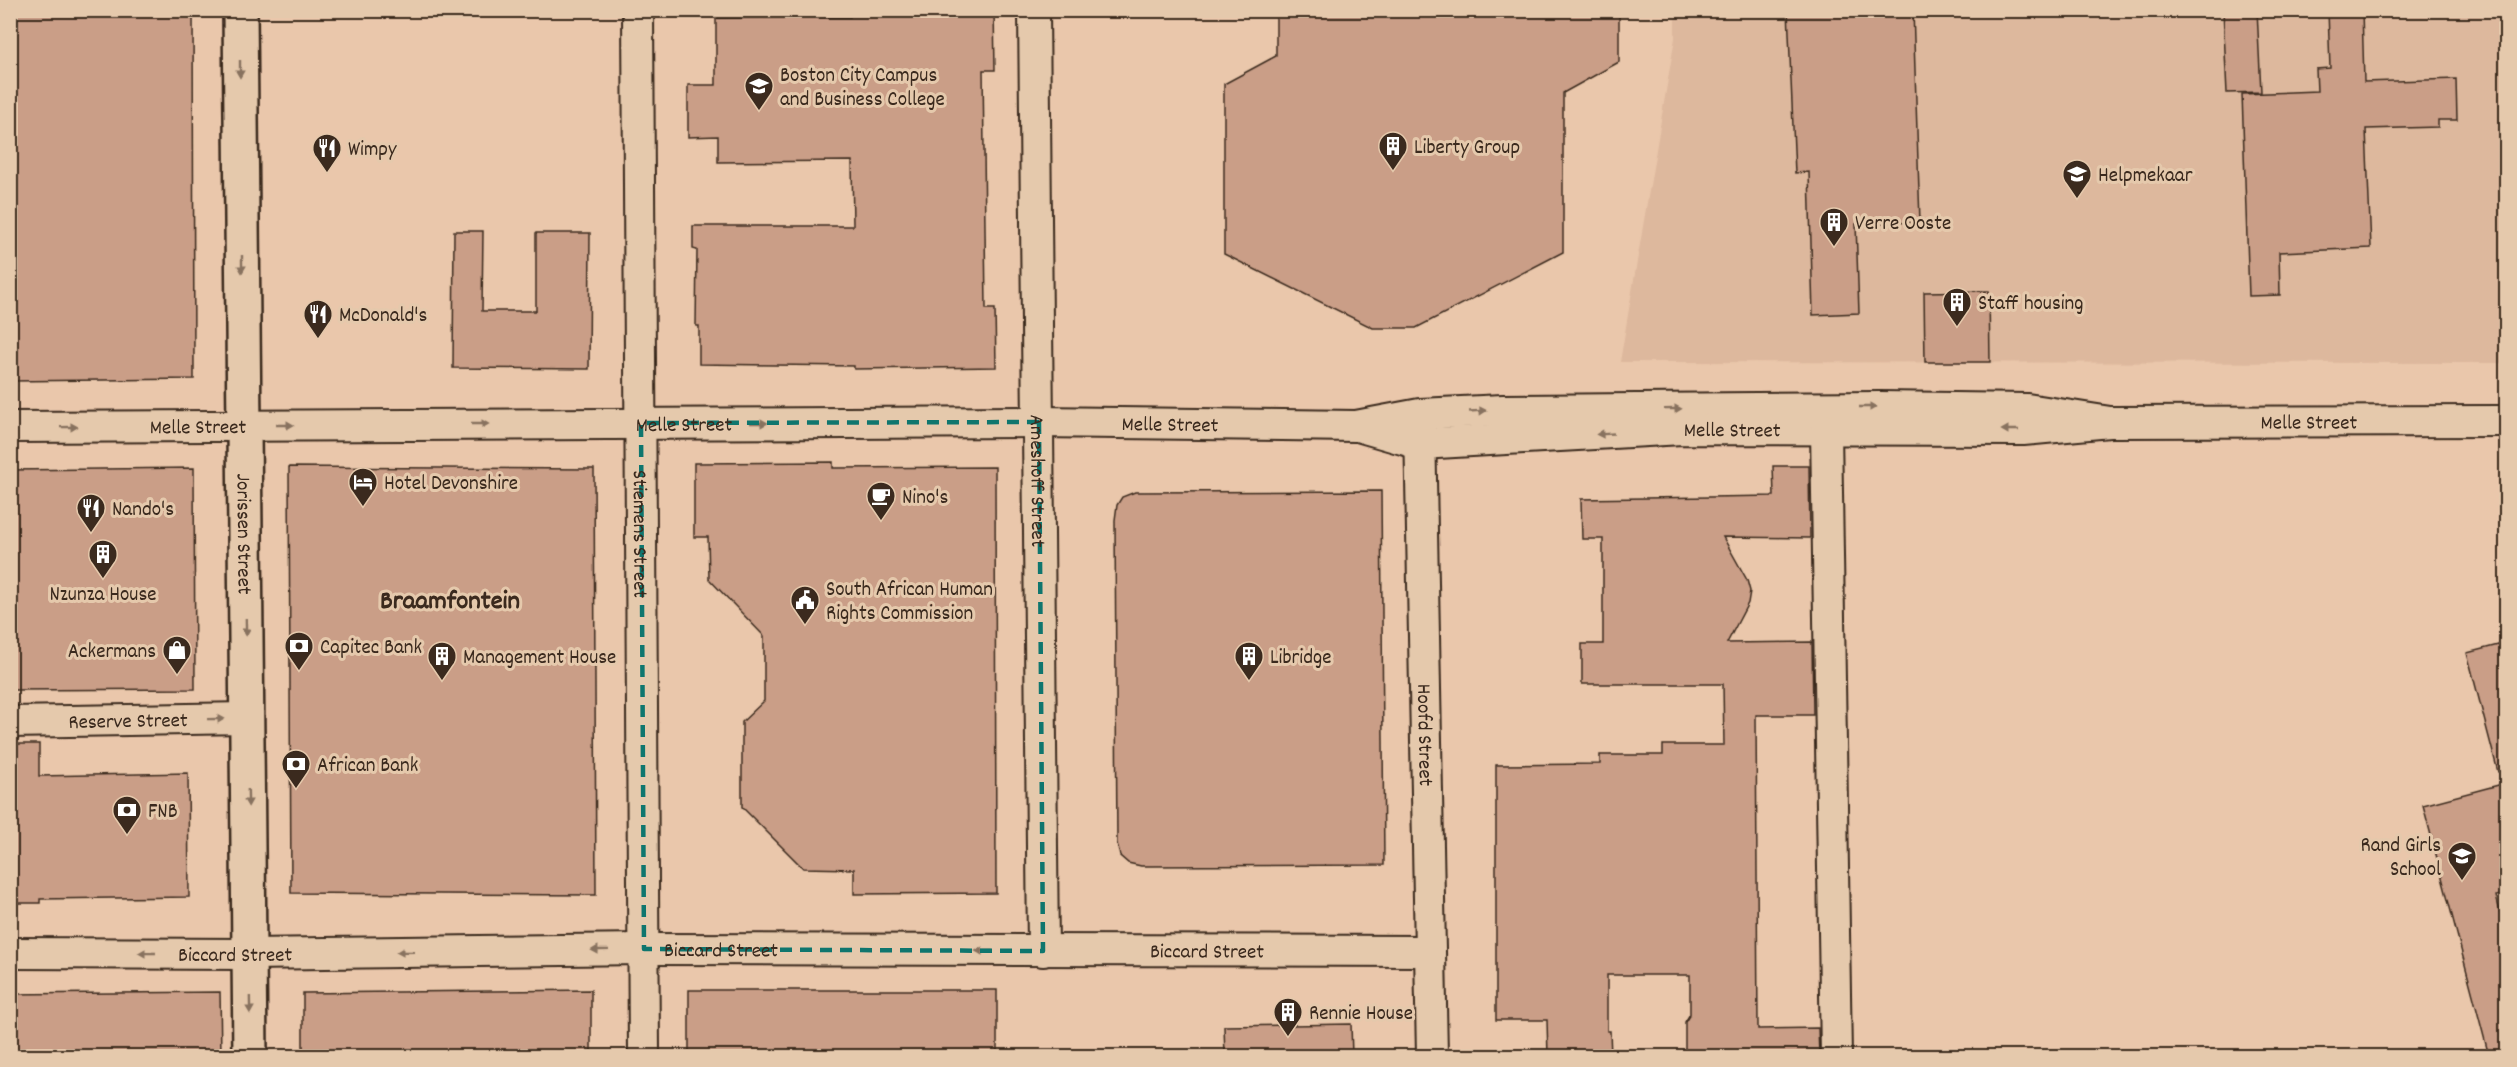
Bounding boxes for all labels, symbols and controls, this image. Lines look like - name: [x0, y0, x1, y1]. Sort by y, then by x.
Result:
- one-way arrow: [235, 59, 245, 78]
- place label: Boston City Campus and Business College: [780, 62, 945, 116]
- school or university icon: Boston City Campus and Business College: [743, 70, 775, 112]
- building icon: Liberty Group: [1377, 130, 1409, 172]
- restaurant icon: Wimpy: [311, 132, 343, 174]
- place label: Liberty Group: [1414, 134, 1520, 164]
- place label: Wimpy: [348, 136, 397, 166]
- school or university icon: Helpmekaar: [2061, 158, 2093, 200]
- place label: Helpmekaar: [2098, 162, 2193, 192]
- building icon: Verre Ooste: [1818, 206, 1850, 248]
- place label: Verre Ooste: [1855, 210, 1951, 240]
- one-way arrow: [237, 254, 247, 273]
- building icon: Staff housing: [1941, 286, 1973, 328]
- place label: Staff housing: [1978, 290, 2083, 320]
- restaurant icon: McDonald's: [302, 298, 334, 340]
- place label: McDonald's: [339, 302, 427, 332]
- one-way arrow: [1858, 402, 1877, 412]
- one-way arrow: [1663, 404, 1682, 414]
- one-way arrow: [1468, 407, 1487, 416]
- street label: Melle Street: [2260, 409, 2357, 440]
- street label: Melle Street: [636, 411, 733, 442]
- street label: Melle Street: [1121, 411, 1219, 442]
- street label: Melle Street: [150, 414, 247, 444]
- street label: Ameshoff Street: [1020, 414, 1051, 548]
- street label: Melle Street: [1684, 417, 1781, 447]
- one-way arrow: [749, 418, 768, 428]
- one-way arrow: [470, 419, 489, 429]
- one-way arrow: [275, 420, 294, 429]
- one-way arrow: [59, 422, 78, 432]
- one-way arrow: [2001, 425, 2020, 435]
- one-way arrow: [1596, 429, 1615, 438]
- hotel icon: Hotel Devonshire: [347, 466, 379, 508]
- place label: Hotel Devonshire: [384, 470, 518, 500]
- street label: Stiemens Street: [623, 470, 653, 598]
- street label: Jorissen Street: [226, 473, 258, 595]
- cafe icon: Nino's: [865, 480, 897, 522]
- place label: Nino's: [902, 484, 948, 514]
- restaurant icon: Nando's: [75, 492, 107, 534]
- place label: Nando's: [112, 496, 174, 526]
- building icon: Nzunza House: [87, 538, 119, 580]
- place label: South African Human Rights Commission: [826, 576, 993, 630]
- place label: Nzunza House: [50, 581, 156, 611]
- district label: Braamfontein: [380, 583, 520, 622]
- public building icon: South African Human Rights Commission: [789, 584, 821, 626]
- one-way arrow: [241, 617, 250, 636]
- bank icon: Capitec Bank: [283, 630, 315, 672]
- shop icon: Ackermans: [161, 634, 193, 676]
- place label: Capitec Bank: [320, 634, 422, 664]
- place label: Ackermans: [68, 638, 156, 668]
- building icon: Management House: [426, 640, 458, 682]
- building icon: Libridge: [1233, 640, 1265, 682]
- place label: Management House: [463, 644, 616, 674]
- place label: Libridge: [1270, 644, 1331, 674]
- street label: Hoofd Street: [1407, 683, 1439, 787]
- street label: Reserve Street: [68, 707, 188, 739]
- one-way arrow: [206, 714, 225, 723]
- bank icon: African Bank: [280, 748, 312, 790]
- place label: African Bank: [317, 752, 418, 782]
- one-way arrow: [243, 788, 253, 807]
- bank icon: FNB: [111, 794, 143, 836]
- place label: FNB: [148, 798, 178, 828]
- place label: Rand Girls School: [2360, 832, 2441, 886]
- school or university icon: Rand Girls School: [2446, 840, 2478, 882]
- street label: Biccard Street: [664, 937, 778, 967]
- street label: Biccard Street: [1150, 938, 1264, 969]
- street label: Biccard Street: [178, 941, 293, 972]
- one-way arrow: [591, 945, 610, 955]
- one-way arrow: [975, 946, 994, 956]
- one-way arrow: [396, 947, 415, 957]
- one-way arrow: [138, 948, 157, 958]
- one-way arrow: [245, 996, 255, 1015]
- building icon: Rennie House: [1272, 996, 1304, 1038]
- place label: Rennie House: [1309, 1000, 1413, 1030]

